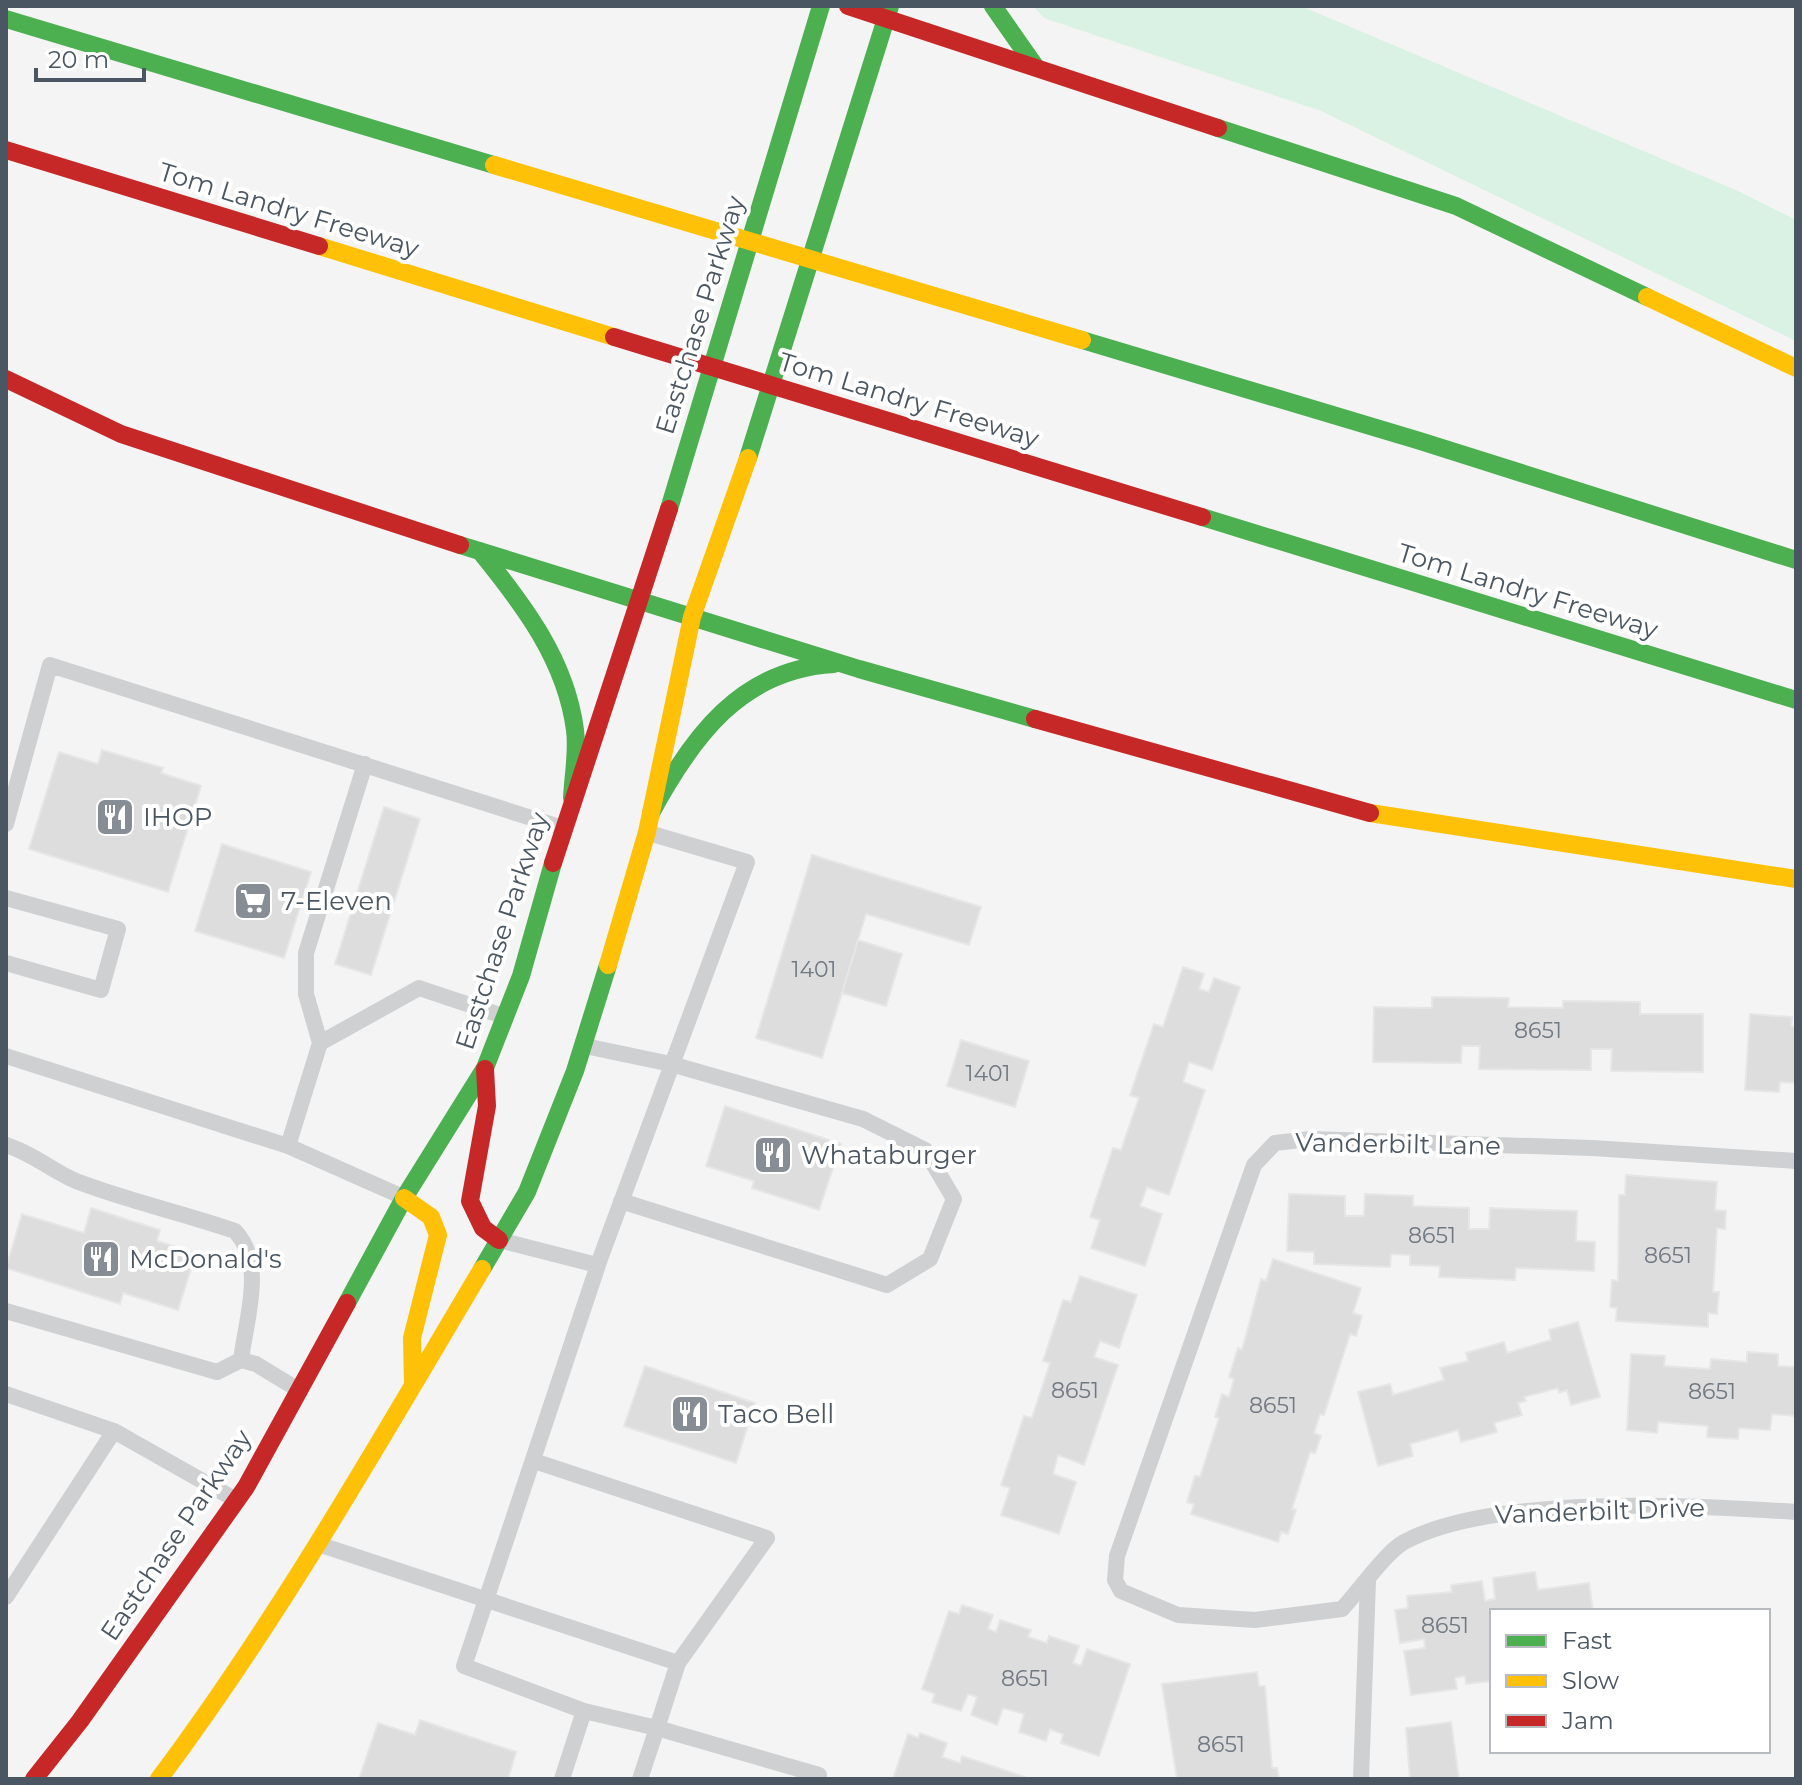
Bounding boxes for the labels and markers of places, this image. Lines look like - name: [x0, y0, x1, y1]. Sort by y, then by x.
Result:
- restaurant icon: IHOP: [94, 796, 136, 838]
- place label: IHOP: [143, 801, 212, 833]
- supermarket icon: 7-Eleven: [232, 880, 274, 922]
- place label: 7-Eleven: [281, 885, 392, 917]
- restaurant icon: Whataburger: [752, 1134, 794, 1176]
- place label: Whataburger: [801, 1139, 977, 1171]
- restaurant icon: McDonald's: [80, 1238, 122, 1280]
- place label: McDonald's: [129, 1243, 282, 1275]
- restaurant icon: Taco Bell: [669, 1393, 711, 1435]
- place label: Taco Bell: [718, 1398, 834, 1430]

